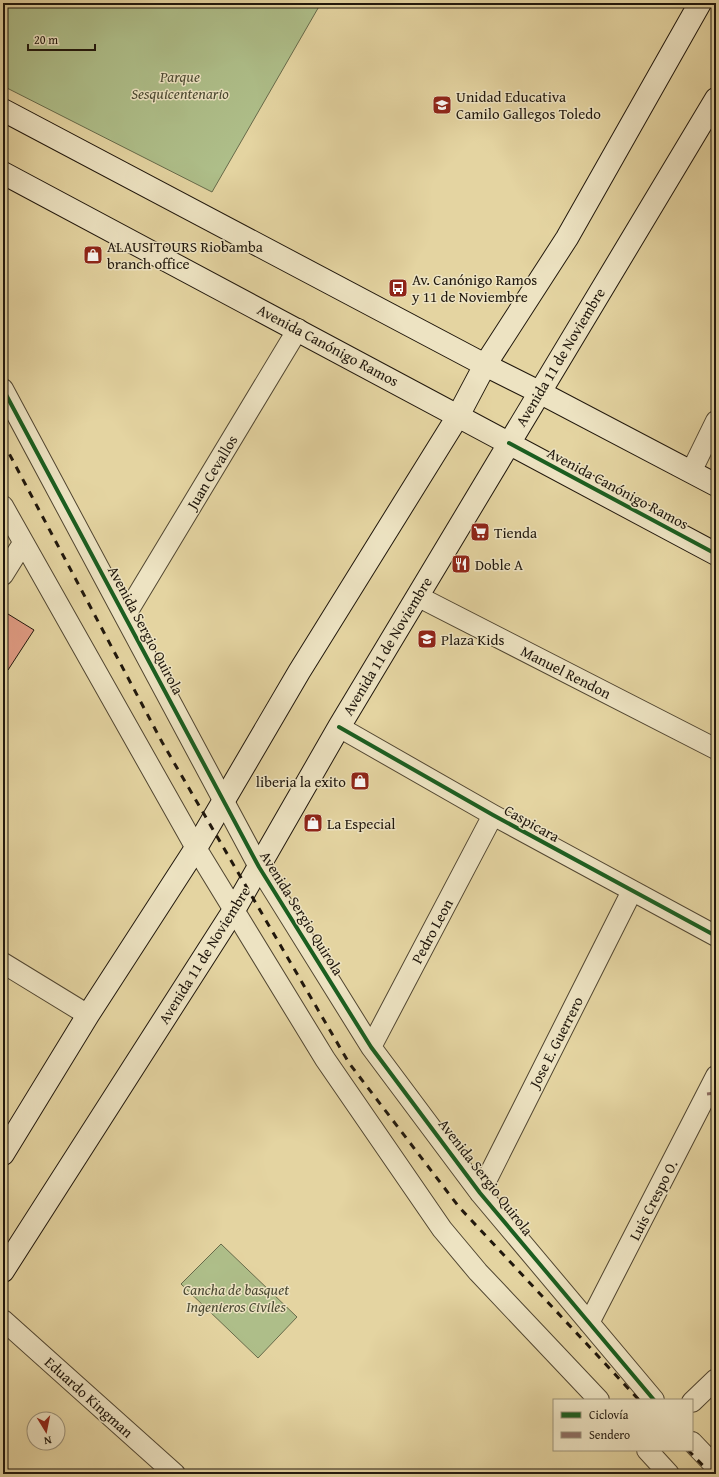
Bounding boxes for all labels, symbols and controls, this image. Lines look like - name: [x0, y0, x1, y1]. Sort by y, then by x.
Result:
- scale bar: [28, 26, 95, 52]
- text: 20 m: [34, 31, 58, 48]
- park label: Parque Sesquicentenario: [131, 66, 229, 104]
- place label: Unidad Educativa Camilo Gallegos Toledo: [456, 86, 601, 124]
- school or university icon: Unidad Educativa Camilo Gallegos Toledo: [431, 94, 453, 116]
- place label: ALAUSITOURS Riobamba branch office: [107, 236, 263, 274]
- shop icon: ALAUSITOURS Riobamba branch office: [82, 244, 104, 266]
- place label: Av. Canónigo Ramos y 11 de Noviembre: [411, 269, 537, 307]
- bus stop icon: Av. Canónigo Ramos y 11 de Noviembre: [387, 277, 409, 299]
- street label: Avenida 11 de Noviembre: [510, 284, 610, 430]
- street label: Avenida Canónigo Ramos: [254, 299, 403, 391]
- street label: Juan Cevallos: [181, 431, 242, 515]
- street label: Avenida Canónigo Ramos: [544, 442, 693, 534]
- supermarket icon: Tienda: [469, 521, 491, 543]
- place label: Tienda: [494, 522, 537, 543]
- restaurant icon: Doble A: [450, 553, 472, 575]
- place label: Doble A: [475, 554, 523, 575]
- street label: Avenida Sergio Quirola: [103, 562, 189, 698]
- street label: Avenida 11 de Noviembre: [337, 573, 437, 719]
- school or university icon: Plaza Kids: [416, 628, 438, 650]
- place label: Plaza Kids: [441, 629, 504, 650]
- street label: Manuel Rendon: [517, 640, 615, 704]
- shop icon: liberia la exito: [349, 770, 371, 792]
- place label: liberia la exito: [256, 771, 346, 792]
- street label: Caspicara: [501, 799, 563, 847]
- shop icon: La Especial: [302, 812, 324, 834]
- place label: La Especial: [327, 813, 396, 834]
- street label: Avenida Sergio Quirola: [255, 847, 349, 979]
- street label: Avenida 11 de Noviembre: [153, 882, 255, 1028]
- street label: Pedro Leon: [406, 894, 458, 967]
- street label: Jose E. Guerrero: [523, 992, 588, 1093]
- street label: Avenida Sergio Quirola: [434, 1114, 538, 1240]
- street label: Luis Crespo O.: [624, 1156, 682, 1244]
- park label: Cancha de basquet Ingenieros Civiles: [183, 1279, 289, 1317]
- street label: Eduardo Kingman: [40, 1352, 138, 1443]
- legend: [553, 1399, 693, 1451]
- text: Ciclovía: [589, 1406, 629, 1423]
- north arrow: [26, 1411, 66, 1451]
- text: Sendero: [589, 1426, 630, 1443]
- text: N: [42, 1432, 53, 1449]

